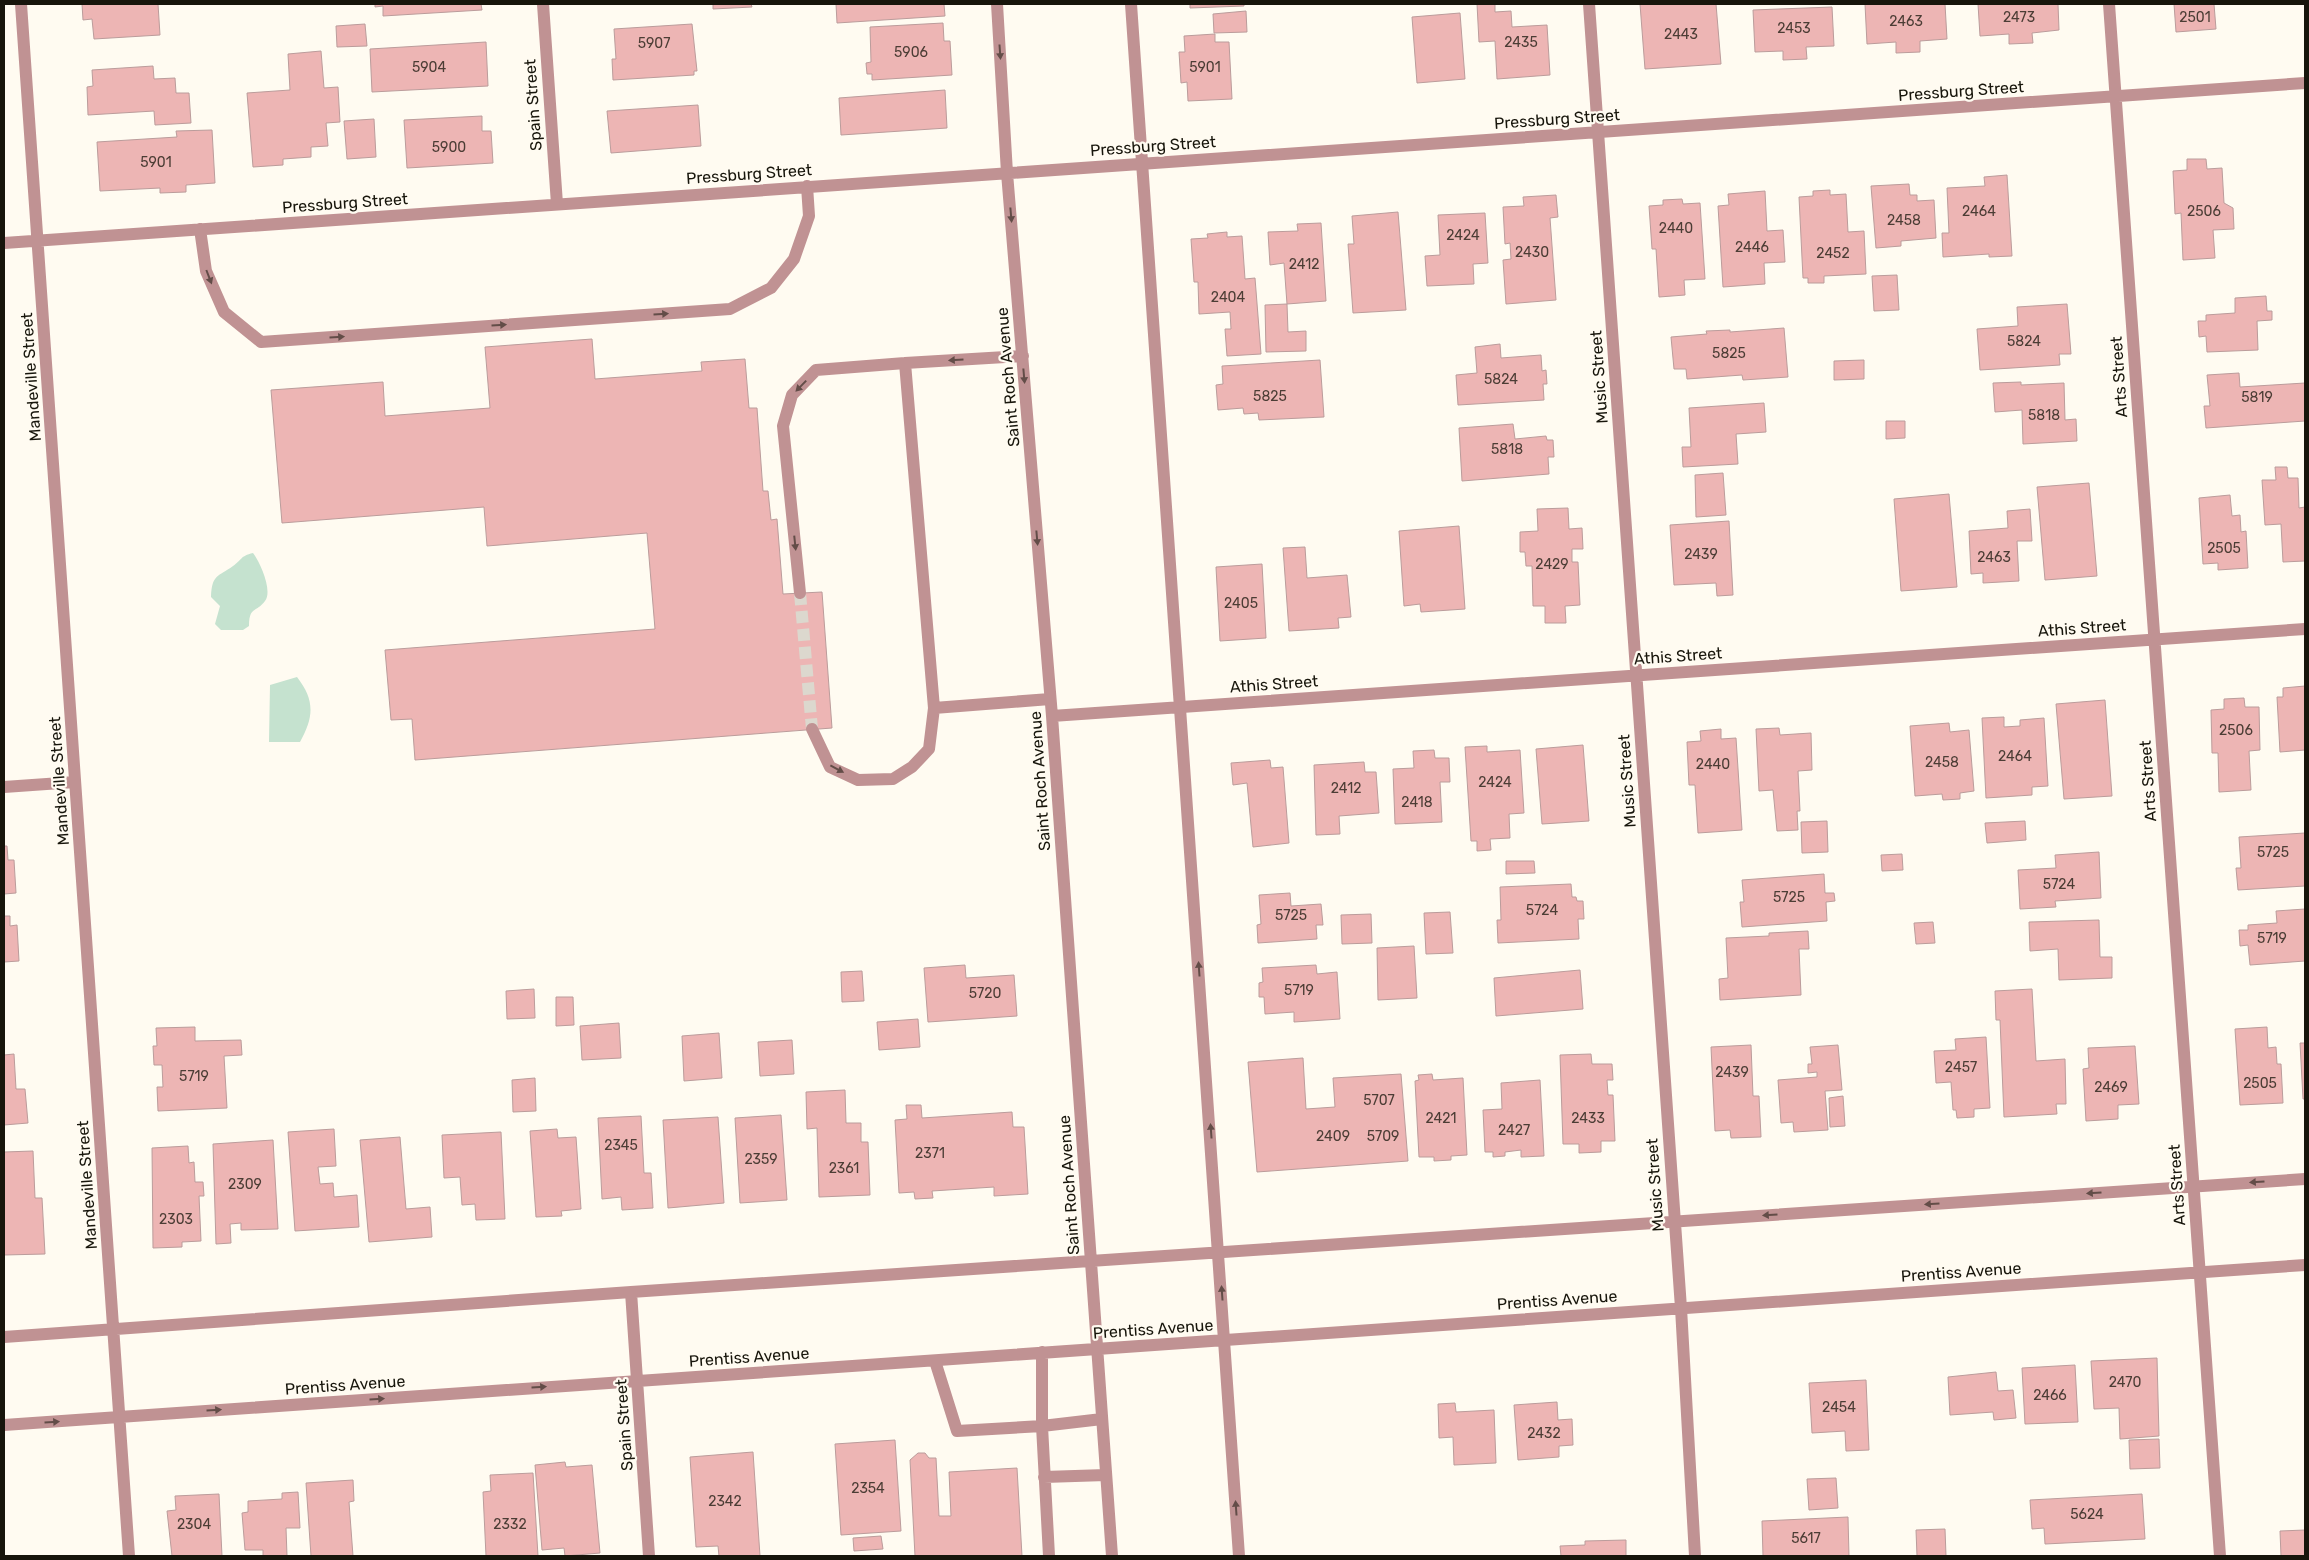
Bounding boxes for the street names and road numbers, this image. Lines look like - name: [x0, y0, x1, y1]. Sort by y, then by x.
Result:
- street label: Spain Street: [520, 58, 546, 152]
- street label: Pressburg Street: [1897, 77, 2025, 105]
- street label: Pressburg Street: [1493, 105, 1621, 133]
- street label: Pressburg Street: [1089, 132, 1217, 160]
- street label: Pressburg Street: [685, 160, 813, 188]
- street label: Pressburg Street: [281, 189, 409, 217]
- street label: Saint Roch Avenue: [992, 306, 1024, 448]
- street label: Mandeville Street: [17, 312, 45, 442]
- street label: Music Street: [1586, 330, 1612, 424]
- street label: Arts Street: [2107, 336, 2131, 418]
- street label: Athis Street: [2037, 615, 2127, 641]
- street label: Athis Street: [1633, 643, 1723, 669]
- street label: Athis Street: [1229, 671, 1319, 697]
- street label: Saint Roch Avenue: [1026, 710, 1054, 852]
- street label: Mandeville Street: [45, 716, 73, 846]
- street label: Music Street: [1614, 734, 1640, 828]
- street label: Arts Street: [2136, 740, 2160, 822]
- street label: Saint Roch Avenue: [1055, 1114, 1083, 1256]
- street label: Mandeville Street: [73, 1120, 101, 1250]
- street label: Music Street: [1642, 1138, 1668, 1232]
- street label: Arts Street: [2165, 1144, 2189, 1226]
- street label: Prentiss Avenue: [1900, 1258, 2022, 1286]
- street label: Prentiss Avenue: [1496, 1286, 1618, 1314]
- street label: Prentiss Avenue: [1092, 1315, 1214, 1343]
- street label: Prentiss Avenue: [688, 1343, 810, 1371]
- street label: Prentiss Avenue: [284, 1371, 406, 1399]
- street label: Spain Street: [611, 1378, 637, 1472]

